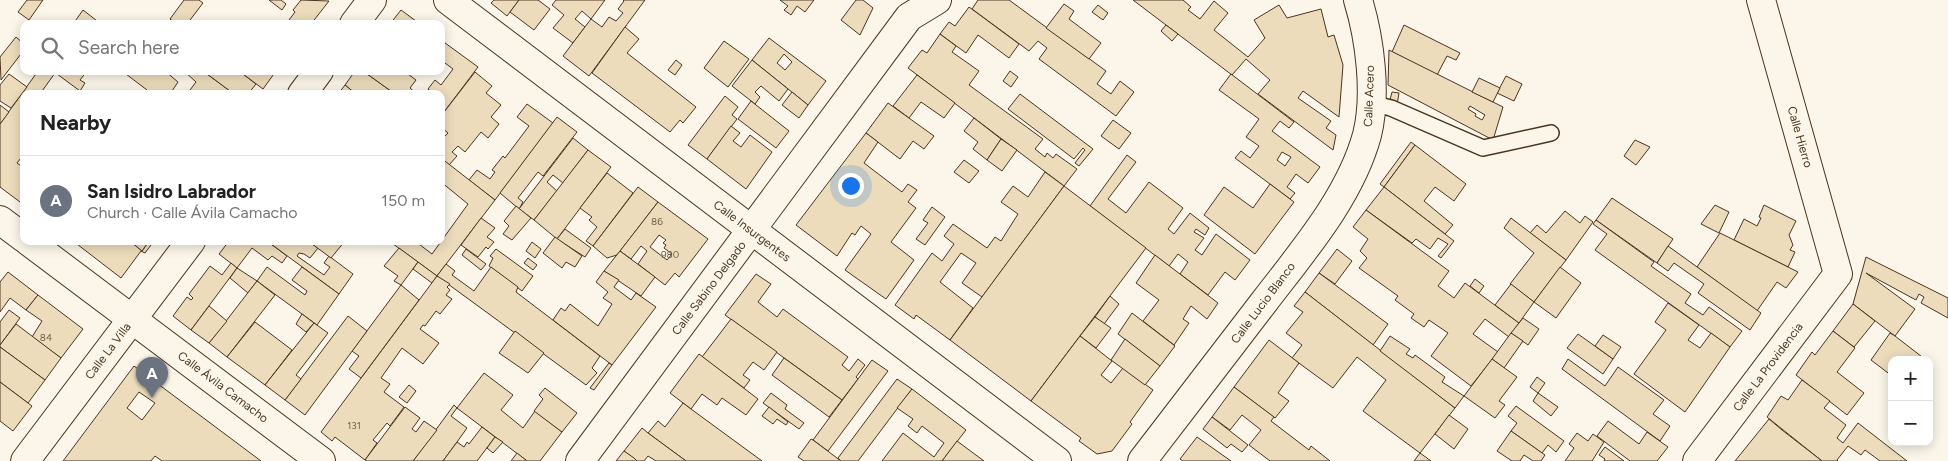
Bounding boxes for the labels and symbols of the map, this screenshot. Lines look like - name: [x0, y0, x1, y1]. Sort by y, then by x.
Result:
- street label: Calle Acero: [1361, 65, 1377, 127]
- street label: Calle Hierro: [1785, 105, 1815, 169]
- your location: [838, 173, 864, 199]
- street label: Calle Insurgentes: [711, 197, 794, 265]
- house number: 86: [651, 215, 663, 228]
- street label: Calle Sabino Delgado: [669, 238, 749, 338]
- house number: 980: [661, 248, 679, 261]
- street label: Calle Lucio Blanco: [1228, 260, 1298, 346]
- street label: Calle La Villa: [82, 320, 134, 382]
- street label: Calle La Providencia: [1730, 320, 1806, 414]
- house number: 84: [40, 331, 52, 344]
- street label: Calle Ávila Camacho: [175, 348, 271, 426]
- pin: A: [136, 357, 168, 398]
- house number: 131: [347, 419, 361, 432]

